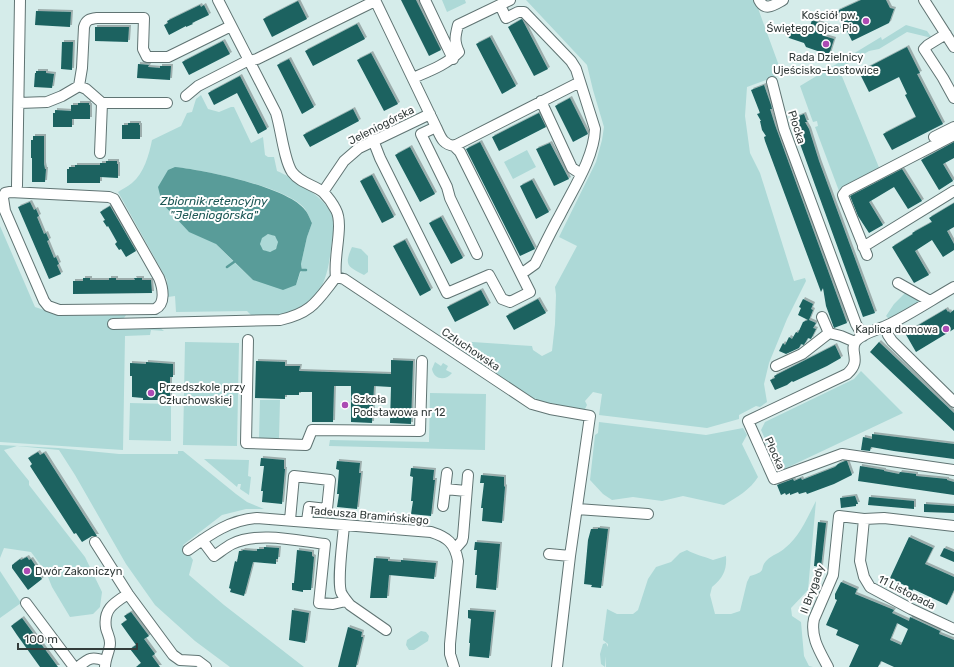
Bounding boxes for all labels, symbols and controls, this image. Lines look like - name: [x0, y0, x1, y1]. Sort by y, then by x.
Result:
- place label: Kościół pw. Świętego Ojca Pio: [766, 9, 858, 35]
- marker: Kościół pw. Świętego Ojca Pio: [861, 16, 871, 26]
- marker: Rada Dzielnicy Ujeścisko-Łostowice: [821, 39, 831, 49]
- place label: Rada Dzielnicy Ujeścisko-Łostowice: [773, 51, 879, 77]
- street label: Jeleniogórska: [346, 103, 416, 148]
- street label: Płocka: [785, 109, 808, 145]
- water label: Zbiornik retencyjny "Jeleniogórska": [159, 194, 268, 222]
- place label: Kaplica domowa: [855, 323, 938, 336]
- marker: Kaplica domowa: [941, 324, 951, 334]
- street label: Człuchowska: [439, 325, 502, 374]
- place label: Przedszkole przy Człuchowskiej: [159, 381, 245, 407]
- marker: Przedszkole przy Człuchowskiej: [146, 388, 156, 398]
- place label: Szkoła Podstawowa nr 12: [353, 393, 446, 419]
- marker: Szkoła Podstawowa nr 12: [340, 400, 350, 410]
- street label: Płocka: [762, 435, 787, 471]
- street label: Tadeusza Bramińskiego: [308, 504, 429, 527]
- street label: II Brygady: [798, 563, 827, 616]
- place label: Dwór Zakoniczyn: [35, 565, 122, 578]
- marker: Dwór Zakoniczyn: [22, 566, 32, 576]
- street label: 11 Listopada: [876, 572, 938, 612]
- scale bar: [18, 625, 137, 651]
- text: 100 m: [24, 632, 58, 646]

